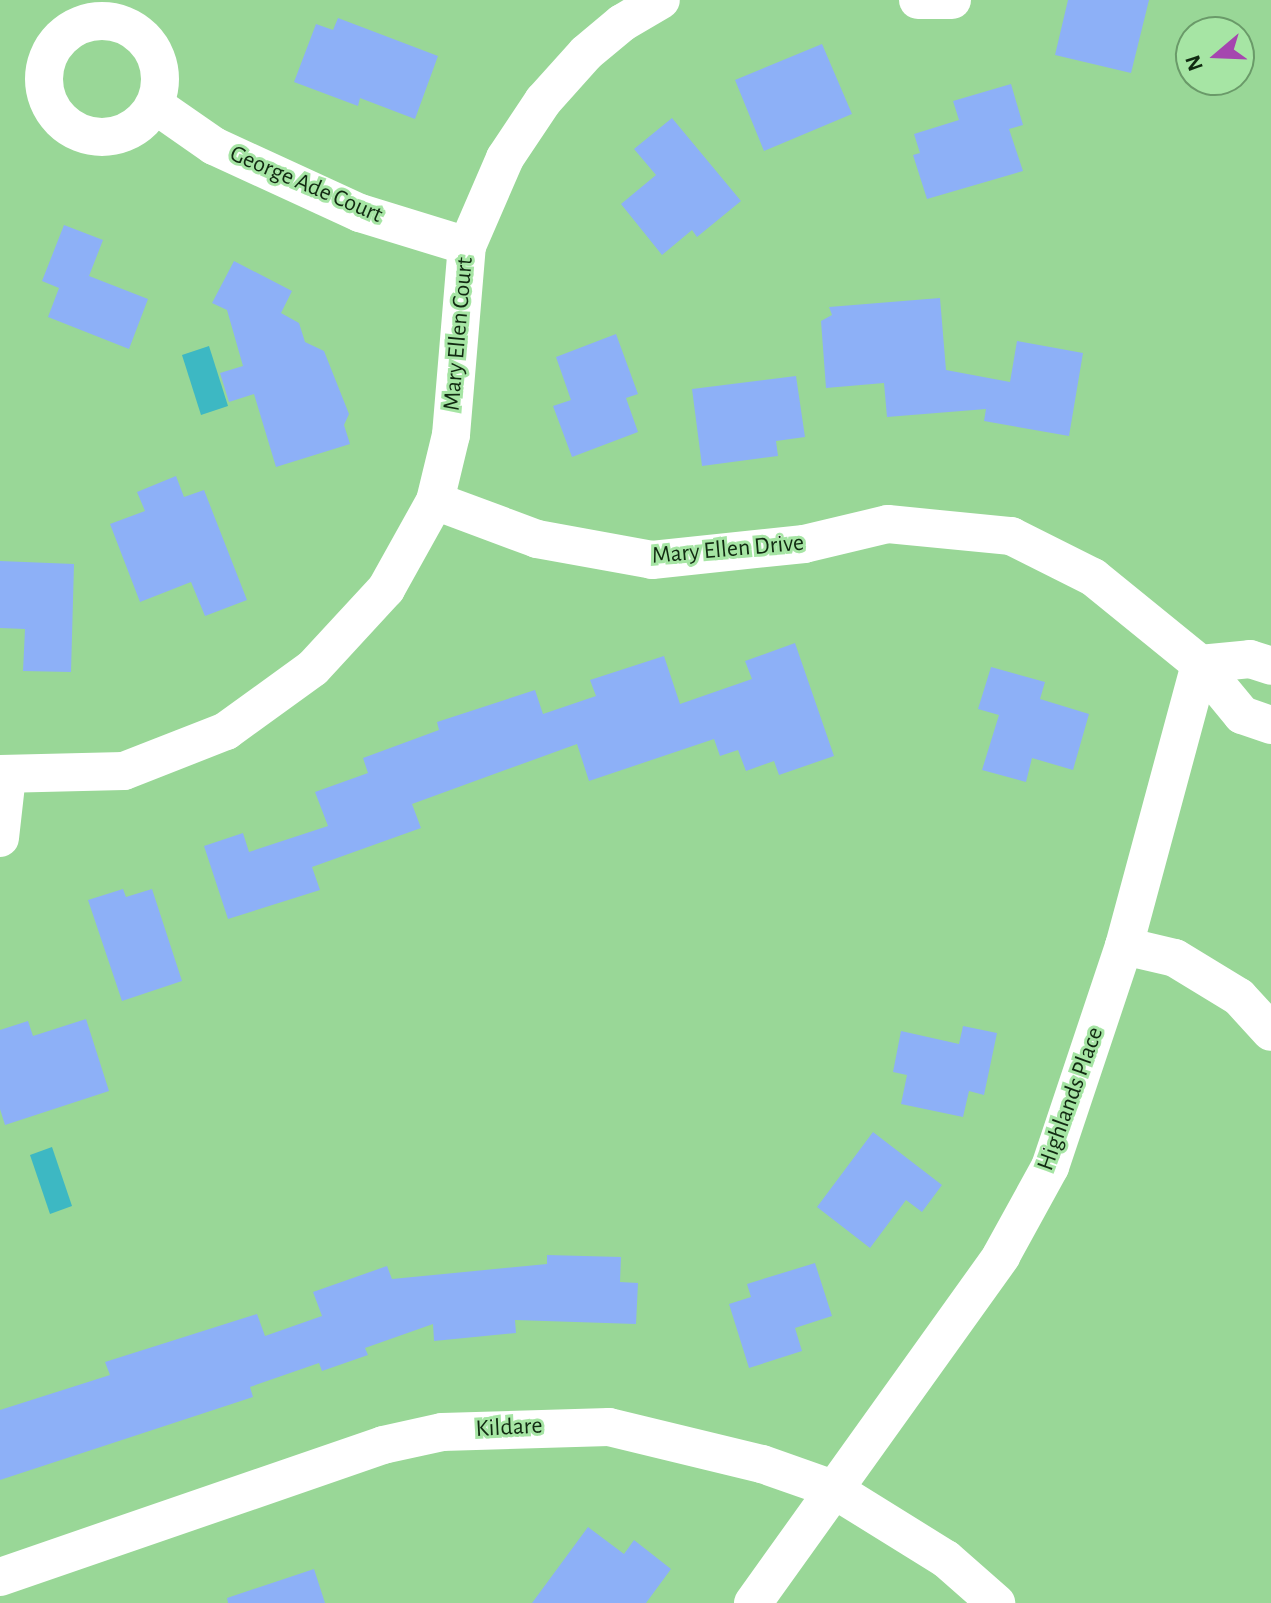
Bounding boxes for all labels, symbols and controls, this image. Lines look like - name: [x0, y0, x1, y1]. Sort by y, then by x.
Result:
- north arrow: [1175, 16, 1255, 96]
- text: N: [1181, 52, 1207, 74]
- street label: George Ade Court: [225, 140, 387, 230]
- street label: Mary Ellen Court: [438, 256, 480, 412]
- street label: Mary Ellen Drive: [651, 529, 805, 571]
- street label: Highlands Place: [1032, 1023, 1110, 1175]
- street label: Kildare: [475, 1412, 543, 1444]

